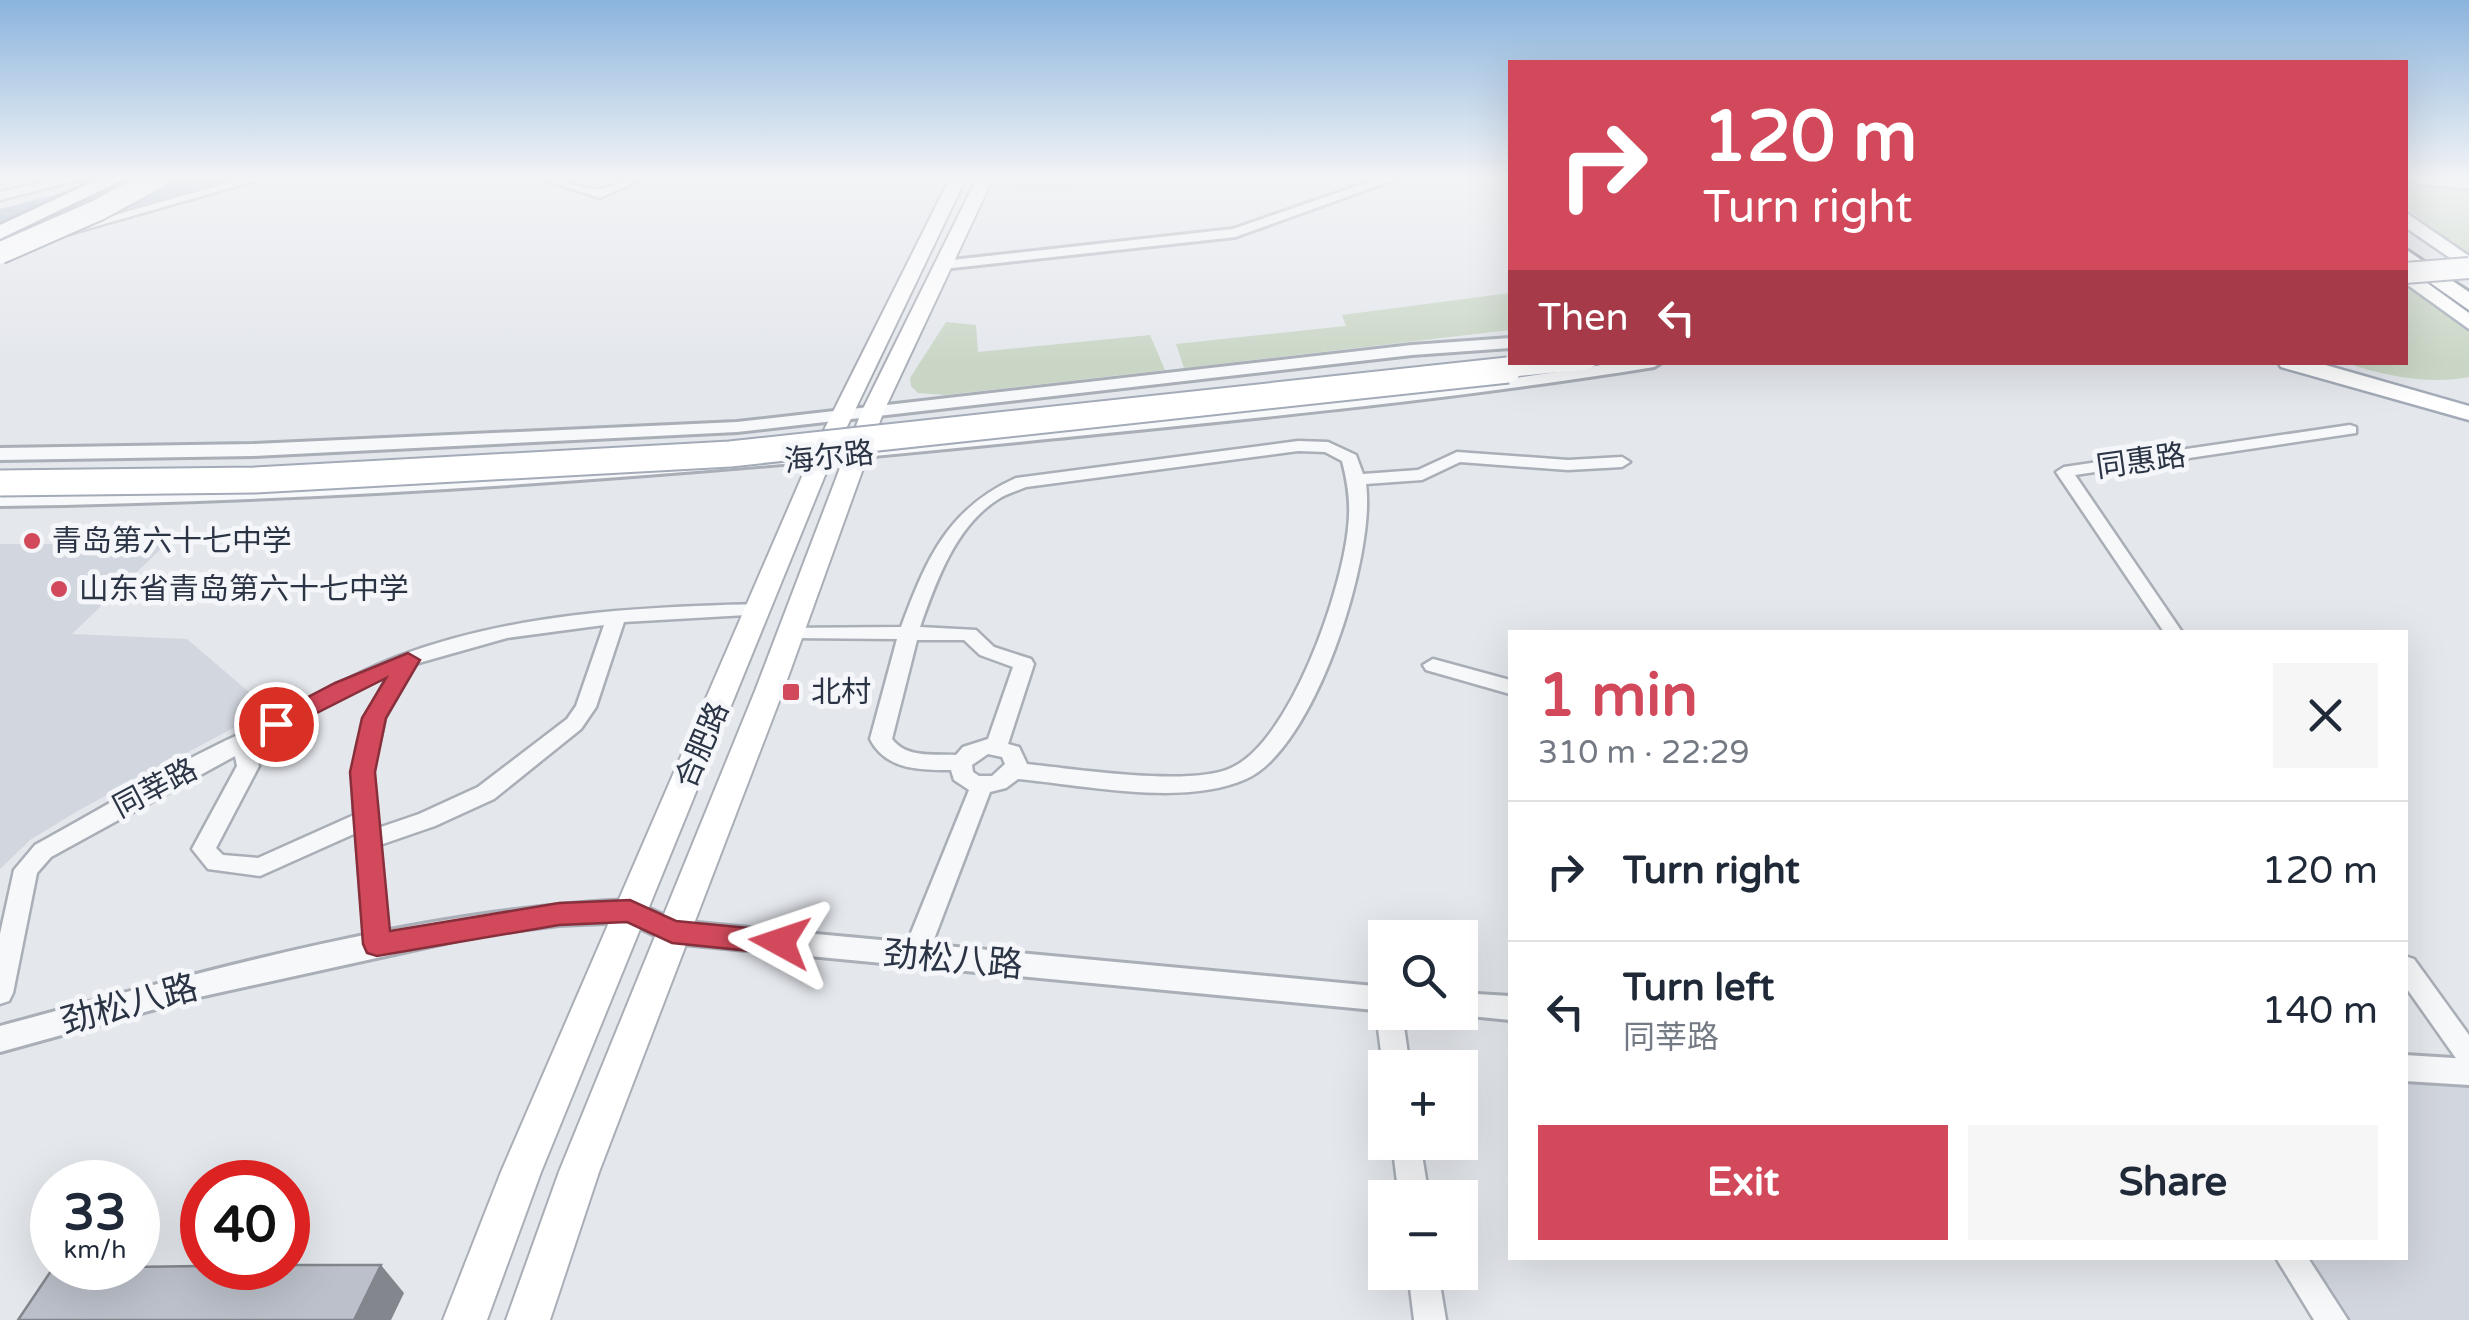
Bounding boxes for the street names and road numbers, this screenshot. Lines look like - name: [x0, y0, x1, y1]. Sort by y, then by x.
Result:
- street label: 海尔路: [782, 434, 876, 481]
- street label: 同惠路: [2094, 437, 2188, 486]
- street label: 合肥路: [668, 697, 737, 794]
- street label: 同莘路: [107, 751, 204, 826]
- street label: 劲松八路: [881, 933, 1024, 987]
- street label: 劲松八路: [56, 967, 202, 1043]

